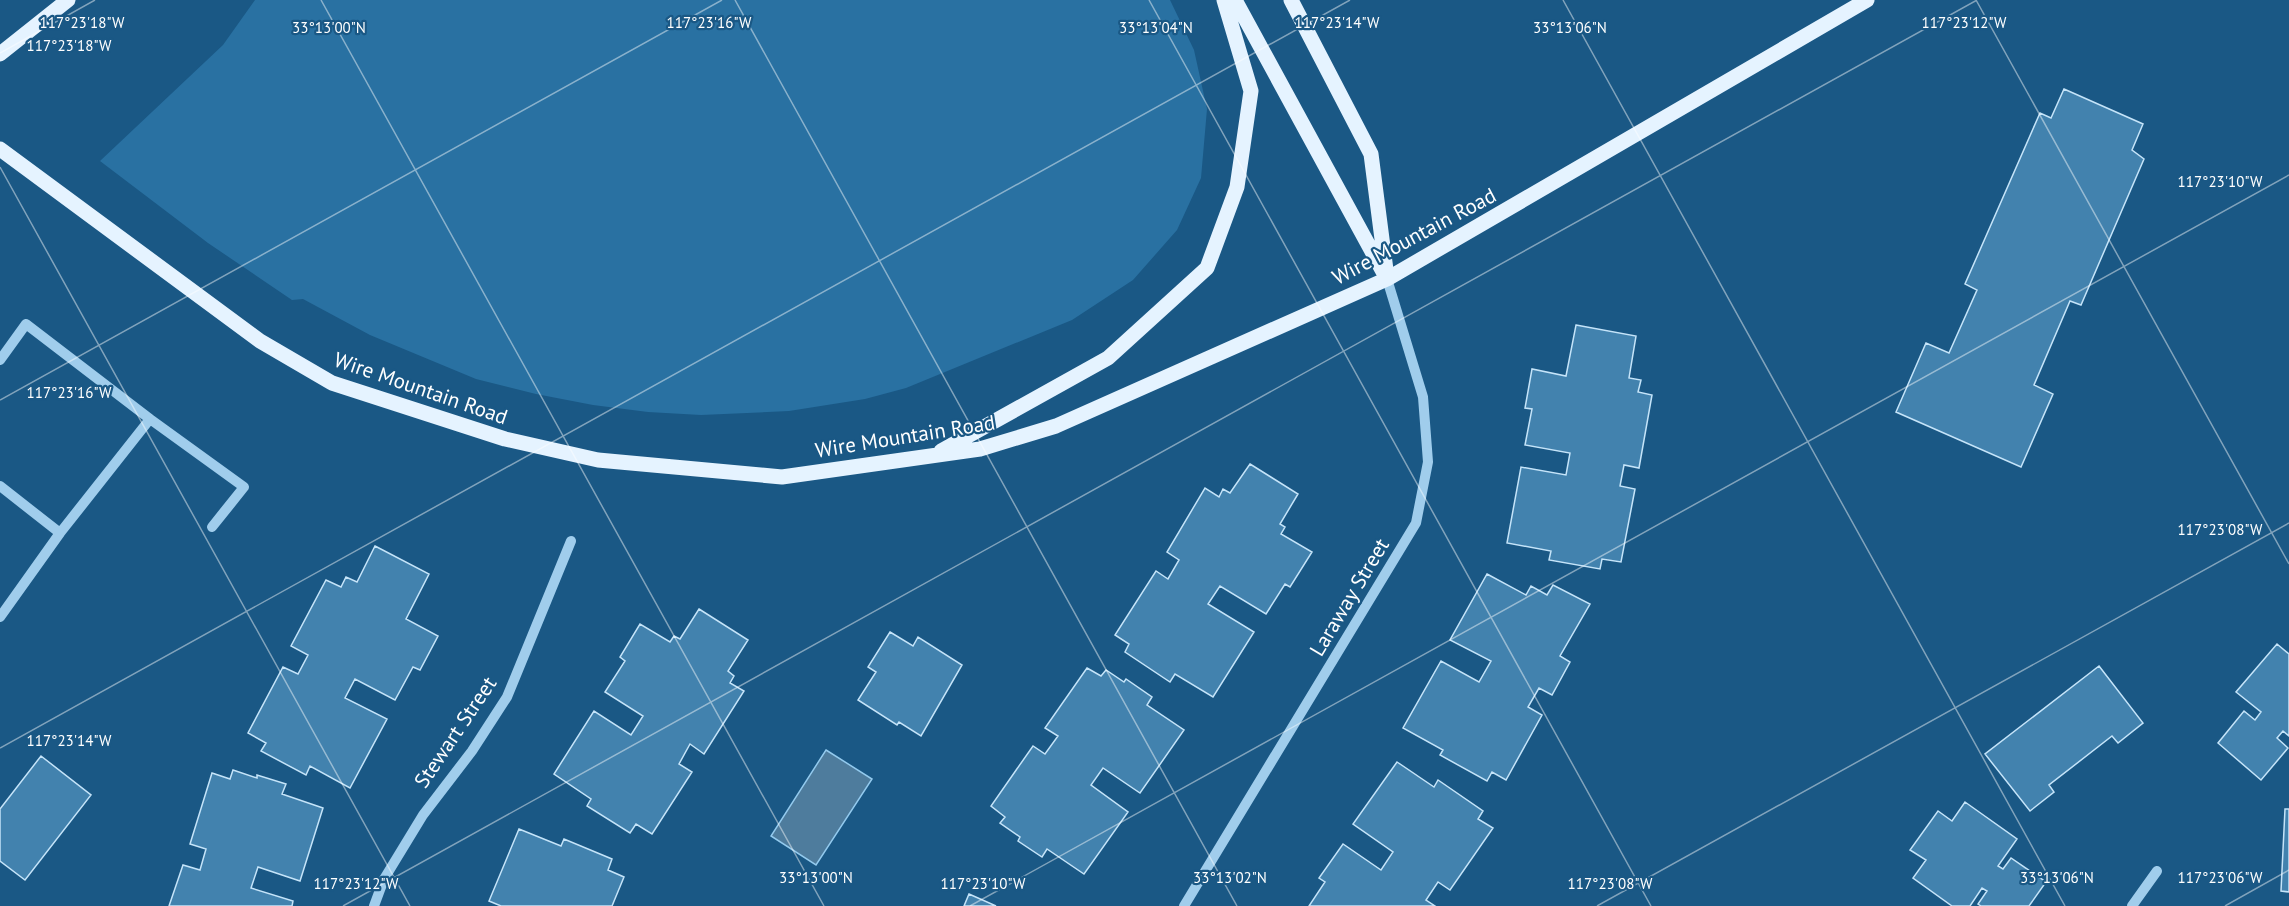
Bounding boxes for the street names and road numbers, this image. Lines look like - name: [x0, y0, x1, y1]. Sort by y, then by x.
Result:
- street label: Wire Mountain Road: [1327, 181, 1501, 291]
- street label: Wire Mountain Road: [331, 346, 511, 430]
- street label: Wire Mountain Road: [813, 408, 997, 464]
- street label: Laraway Street: [1303, 533, 1395, 661]
- street label: Stewart Street: [408, 671, 502, 793]

